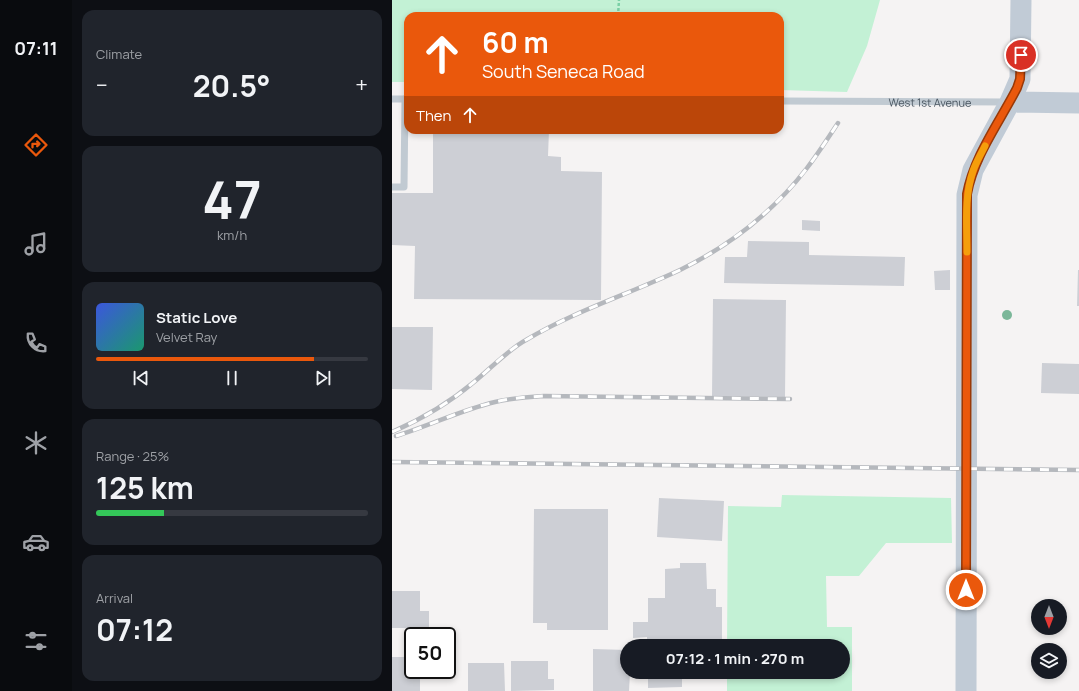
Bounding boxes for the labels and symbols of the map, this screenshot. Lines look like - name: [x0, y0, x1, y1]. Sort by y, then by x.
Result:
- pin: [1004, 38, 1038, 72]
- street label: West 1st Avenue: [889, 94, 972, 109]
- position arrow: [945, 569, 987, 611]
- north arrow: [1031, 599, 1067, 635]
- speed limit sign: 50: [404, 627, 456, 679]

